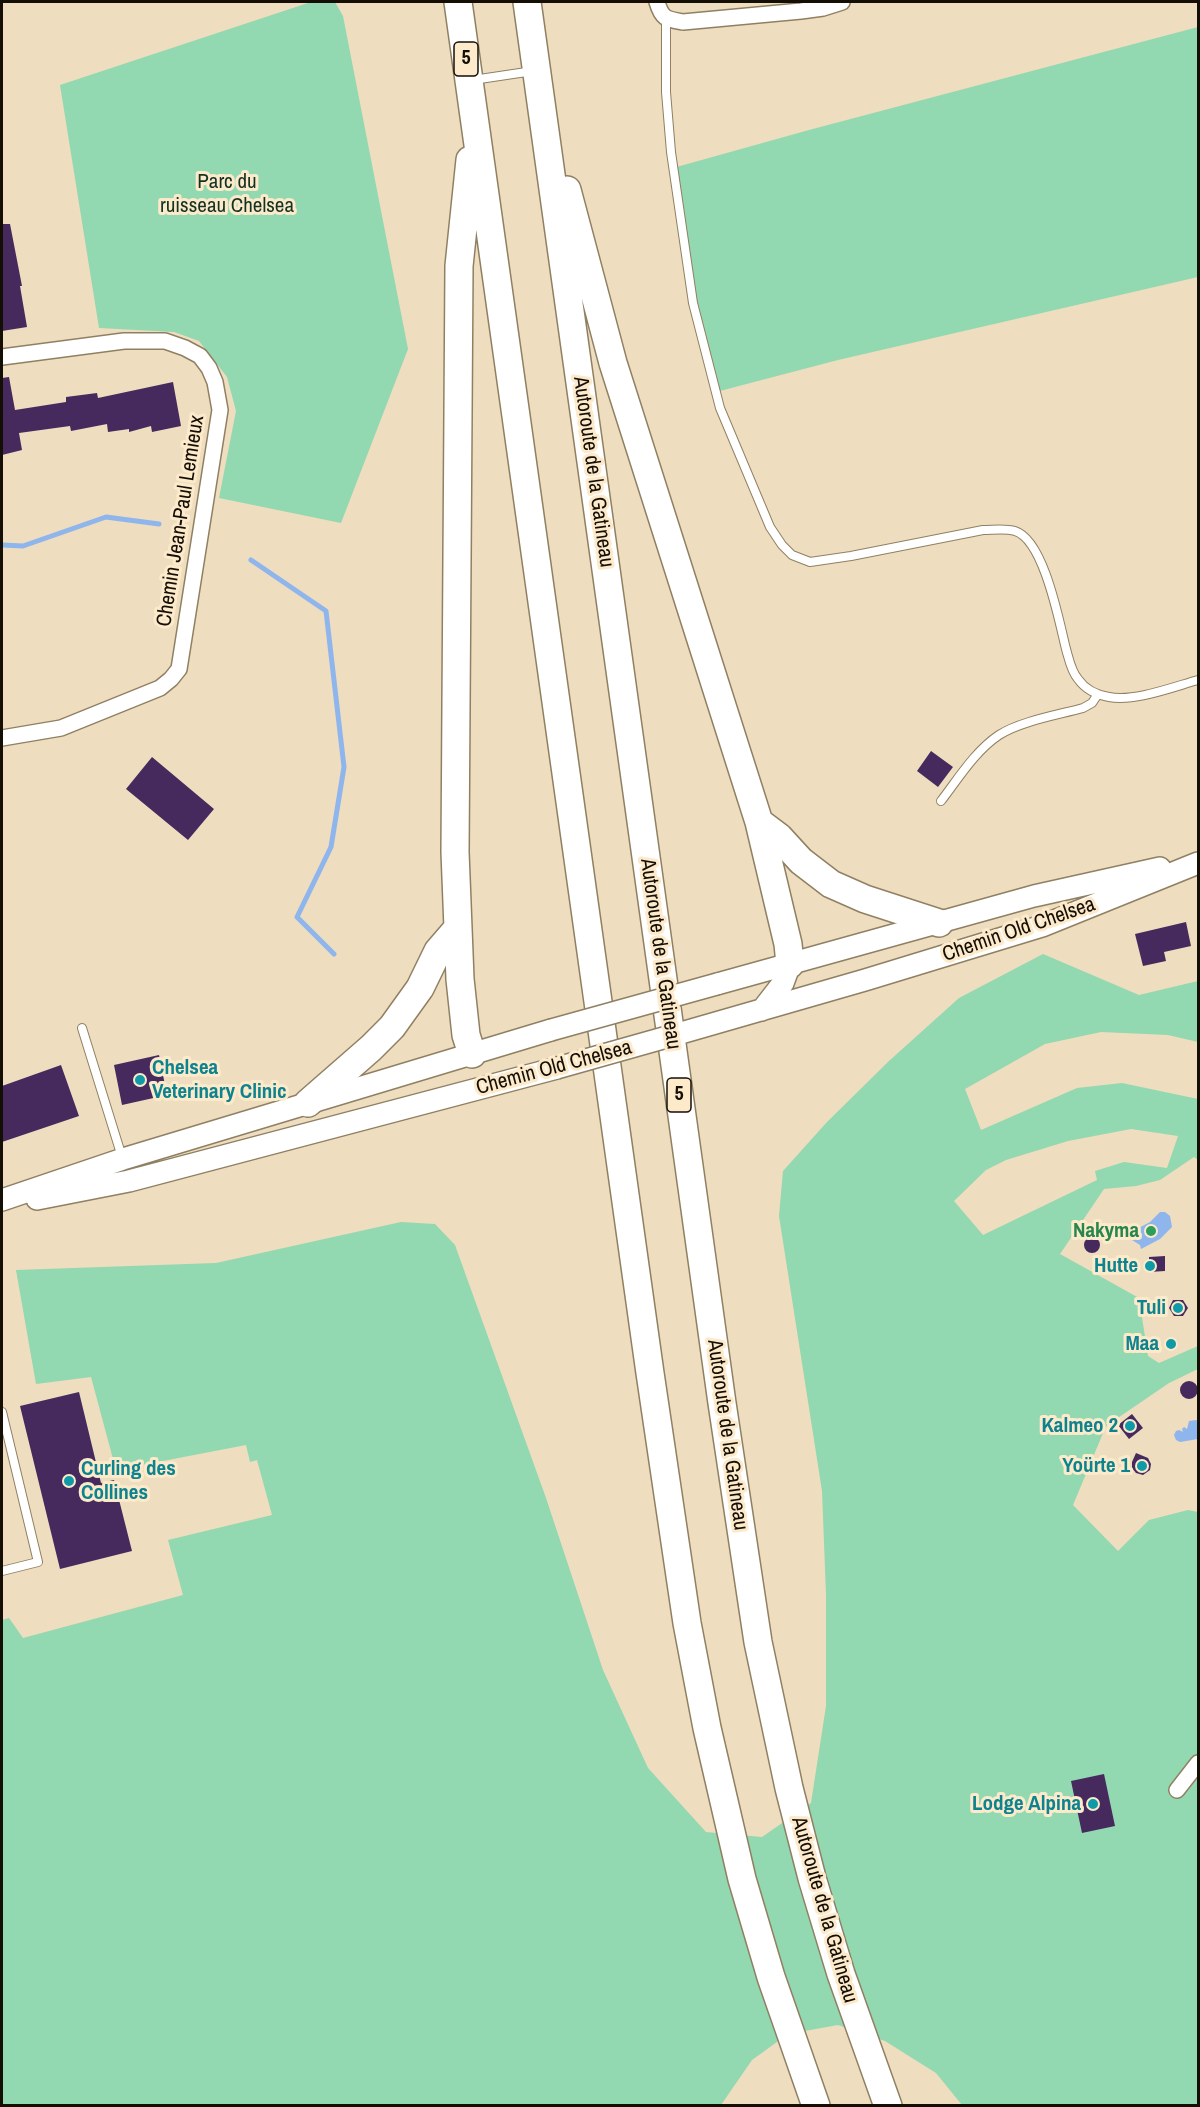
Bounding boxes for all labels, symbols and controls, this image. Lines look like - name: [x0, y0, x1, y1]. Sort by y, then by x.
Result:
- road number: 5: [454, 42, 478, 76]
- park label: Parc du ruisseau Chelsea: [160, 169, 294, 219]
- street label: Autoroute de la Gatineau: [567, 375, 619, 569]
- street label: Chemin Jean-Paul Lemieux: [152, 414, 210, 628]
- street label: Autoroute de la Gatineau: [634, 857, 686, 1051]
- street label: Chemin Old Chelsea: [939, 892, 1099, 968]
- street label: Chemin Old Chelsea: [474, 1035, 634, 1101]
- place label: Chelsea Veterinary Clinic: [152, 1055, 287, 1105]
- marker: Chelsea Veterinary Clinic: [133, 1073, 147, 1087]
- road number: 5: [667, 1078, 691, 1112]
- place label: Nakyma: [1073, 1218, 1139, 1244]
- marker: Nakyma: [1144, 1224, 1158, 1238]
- place label: Hutte: [1094, 1253, 1138, 1279]
- marker: Hutte: [1143, 1259, 1157, 1273]
- place label: Tuli: [1137, 1295, 1166, 1321]
- marker: Tuli: [1171, 1301, 1185, 1315]
- place label: Maa: [1126, 1331, 1159, 1357]
- marker: Maa: [1164, 1337, 1178, 1351]
- street label: Autoroute de la Gatineau: [701, 1338, 753, 1532]
- place label: Kalmeo 2: [1041, 1413, 1118, 1439]
- marker: Kalmeo 2: [1123, 1419, 1137, 1433]
- place label: Yoürte 1: [1062, 1453, 1130, 1479]
- place label: Curling des Collines: [81, 1456, 176, 1506]
- marker: Yoürte 1: [1135, 1459, 1149, 1473]
- marker: Curling des Collines: [62, 1474, 76, 1488]
- place label: Lodge Alpina: [972, 1791, 1081, 1817]
- marker: Lodge Alpina: [1086, 1797, 1100, 1811]
- street label: Autoroute de la Gatineau: [785, 1814, 863, 2006]

